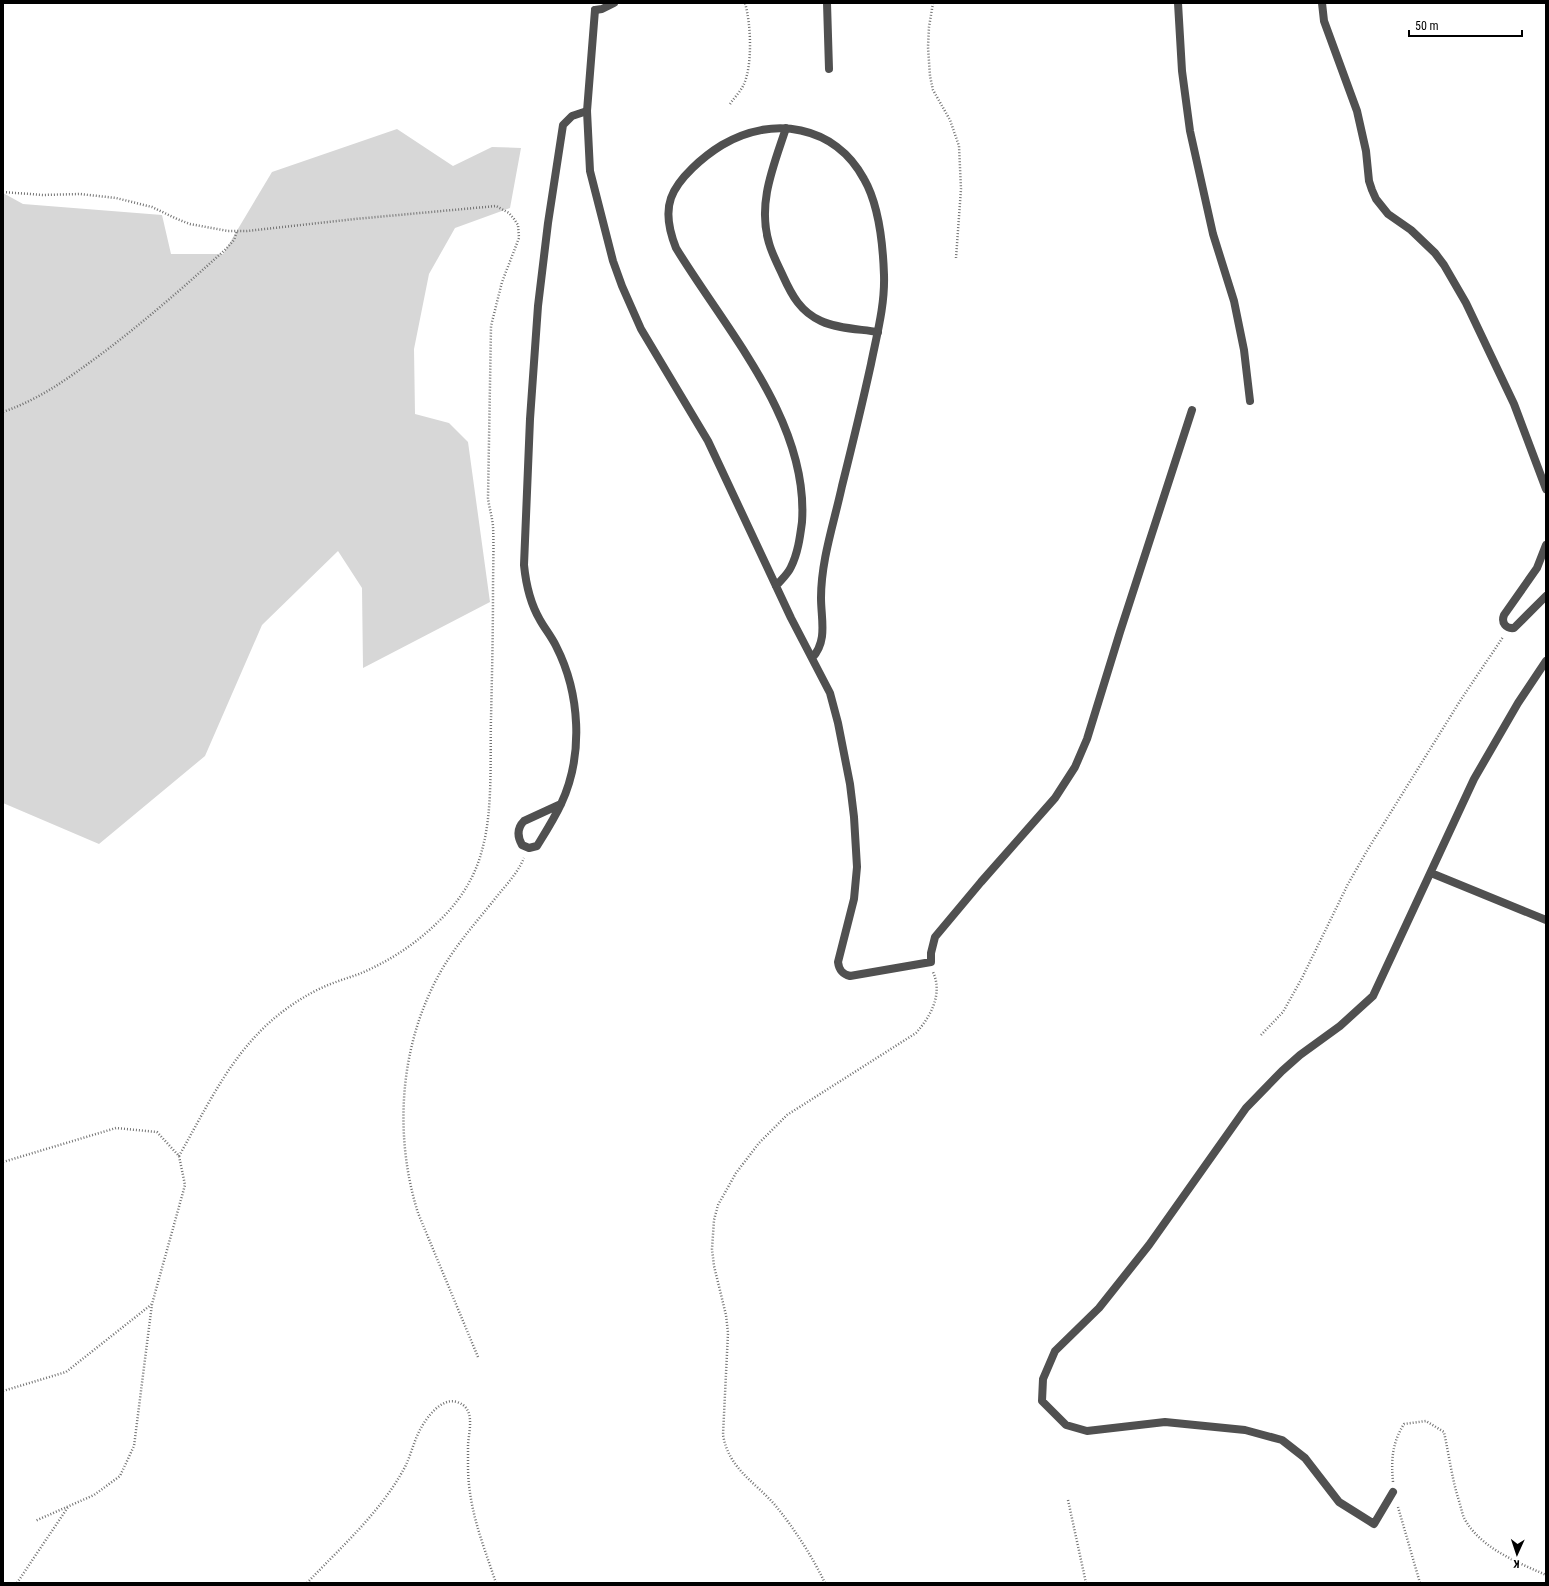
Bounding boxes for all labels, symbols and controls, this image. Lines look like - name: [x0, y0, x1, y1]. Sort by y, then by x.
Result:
- scale bar: [1409, 12, 1522, 38]
- text: 50 m: [1415, 19, 1439, 33]
- north arrow: [1497, 1534, 1537, 1574]
- text: K: [1512, 1557, 1520, 1570]

